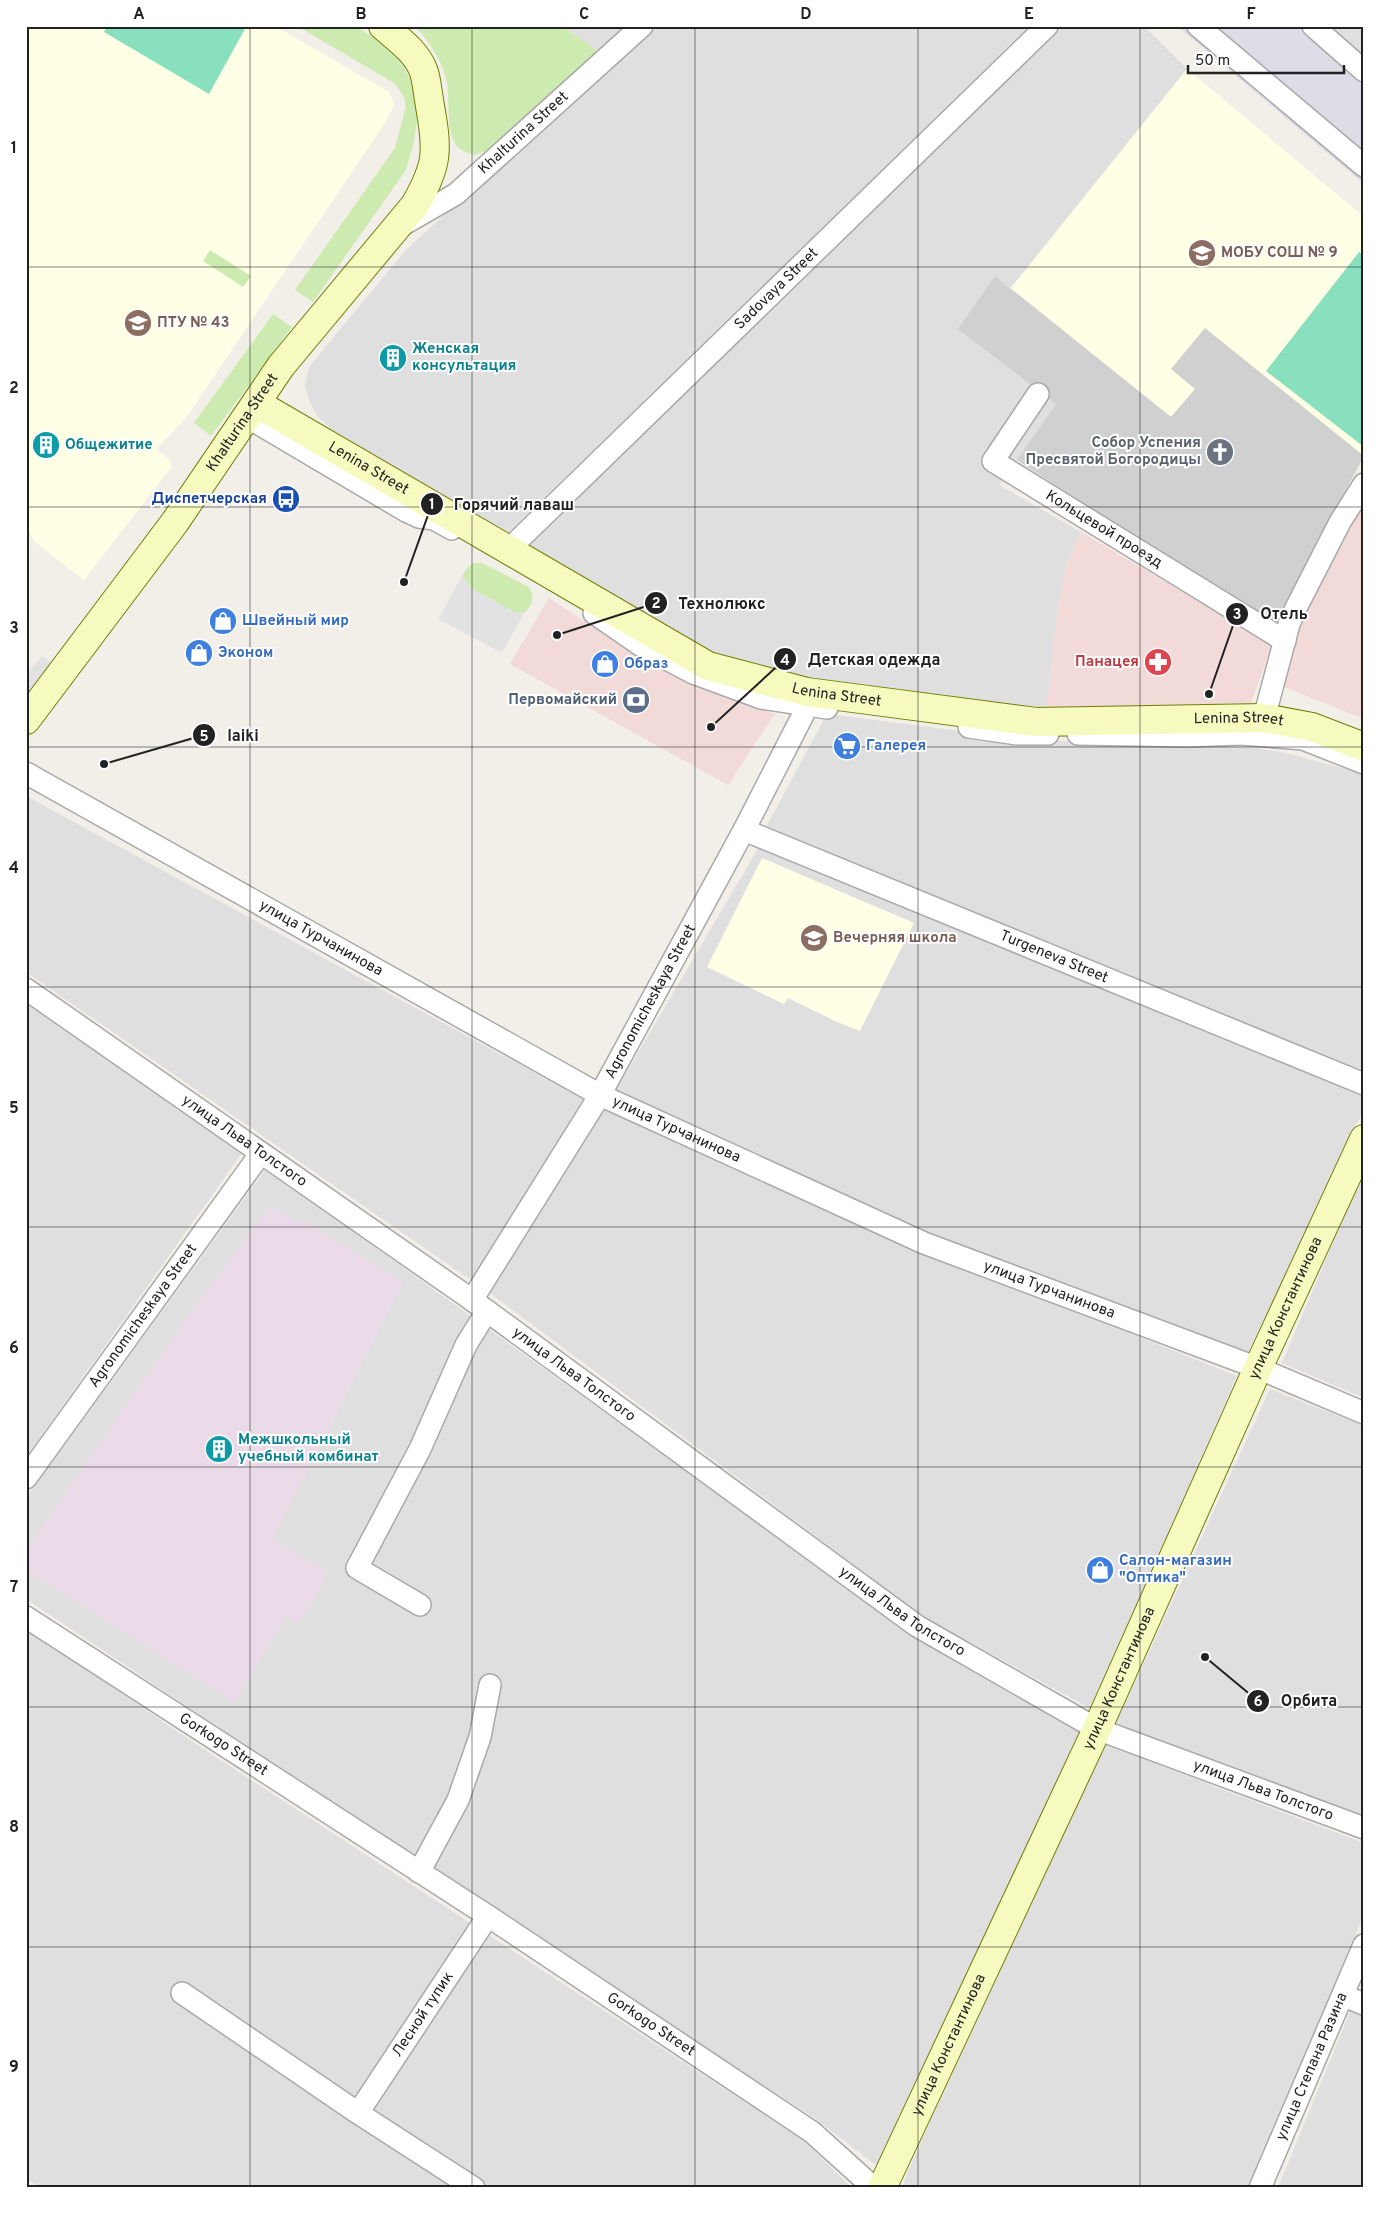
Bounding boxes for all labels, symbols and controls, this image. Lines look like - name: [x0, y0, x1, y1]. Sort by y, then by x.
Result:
- text: A: [133, 5, 145, 25]
- text: B: [355, 5, 367, 25]
- text: C: [579, 5, 589, 25]
- text: D: [800, 5, 812, 25]
- text: E: [1024, 5, 1034, 25]
- text: F: [1246, 5, 1256, 25]
- scale bar: [1188, 42, 1344, 74]
- text: 50 m: [1195, 52, 1230, 71]
- street label: Khalturina Street: [474, 87, 573, 179]
- text: 1: [11, 139, 17, 159]
- school or university icon: МОБУ СОШ № 9: [1187, 238, 1217, 268]
- street label: Sadovaya Street: [731, 244, 822, 334]
- place label: МОБУ СОШ № 9: [1221, 244, 1338, 263]
- school or university icon: ПТУ № 43: [123, 308, 153, 338]
- place label: ПТУ № 43: [157, 314, 230, 333]
- place label: Женская консультация: [412, 340, 516, 376]
- building icon: Женская консультация: [378, 343, 408, 373]
- street label: Khalturina Street: [202, 370, 283, 475]
- text: 2: [9, 379, 19, 399]
- building icon: Общежитие: [31, 430, 61, 460]
- place label: Собор Успения Пресвятой Богородицы: [1026, 434, 1201, 470]
- place label: Общежитие: [65, 436, 153, 455]
- street label: Lenina Street: [325, 437, 412, 499]
- church icon: Собор Успения Пресвятой Богородицы: [1205, 437, 1235, 467]
- bus stop icon: Диспетчерская: [271, 484, 301, 514]
- street label: Кольцевой проезд: [1042, 486, 1166, 573]
- callout: Горячий лаваш: [419, 489, 585, 520]
- place label: Диспетчерская: [152, 490, 267, 509]
- text: 1: [429, 496, 435, 515]
- text: Горячий лаваш: [454, 496, 574, 516]
- callout: Технолюкс: [643, 587, 776, 618]
- text: 2: [651, 595, 661, 614]
- text: Технолюкс: [678, 595, 766, 615]
- callout: Отель: [1225, 598, 1317, 629]
- text: Отель: [1260, 605, 1308, 625]
- shop icon: Швейный мир: [208, 606, 238, 636]
- text: 3: [1233, 606, 1242, 625]
- place label: Швейный мир: [242, 612, 349, 631]
- text: 3: [9, 619, 19, 639]
- shop icon: Эконом: [184, 638, 214, 668]
- place label: Эконом: [218, 644, 273, 663]
- callout: Детская одежда: [773, 644, 951, 675]
- pharmacy icon: Панацея: [1143, 647, 1173, 677]
- shop icon: Образ: [590, 649, 620, 679]
- text: Детская одежда: [808, 651, 940, 671]
- text: 4: [780, 652, 790, 671]
- place label: Панацея: [1075, 653, 1139, 672]
- place label: Образ: [624, 655, 668, 674]
- street label: Lenina Street: [790, 679, 882, 711]
- bank icon: Первомайский: [621, 685, 651, 715]
- place label: Первомайский: [508, 691, 617, 710]
- street label: Lenina Street: [1193, 708, 1285, 731]
- callout: laiki: [192, 720, 269, 751]
- text: laiki: [227, 727, 259, 747]
- text: 5: [199, 728, 209, 747]
- supermarket icon: Галерея: [832, 731, 862, 761]
- place label: Галерея: [866, 737, 926, 756]
- text: 4: [9, 859, 19, 879]
- street label: улица Турчанинова: [255, 896, 386, 981]
- street label: Agronomicheskaya Street: [601, 921, 700, 1082]
- school or university icon: Вечерняя школа: [799, 923, 829, 953]
- street label: Turgeneva Street: [997, 926, 1111, 988]
- place label: Вечерняя школа: [833, 929, 957, 948]
- street label: улица Льва Толстого: [178, 1091, 310, 1191]
- street label: улица Турчанинова: [609, 1092, 744, 1167]
- text: 5: [9, 1099, 19, 1119]
- street label: улица Константинова: [1245, 1234, 1327, 1382]
- street label: Agronomicheskaya Street: [85, 1240, 202, 1392]
- street label: улица Турчанинова: [981, 1257, 1118, 1323]
- street label: улица Льва Толстого: [508, 1323, 639, 1426]
- text: 6: [9, 1339, 19, 1359]
- place label: Межшкольный учебный комбинат: [238, 1431, 379, 1467]
- building icon: Межшкольный учебный комбинат: [204, 1434, 234, 1464]
- place label: Салон-магазин "Оптика": [1119, 1552, 1232, 1588]
- shop icon: Салон-магазин "Оптика": [1085, 1555, 1115, 1585]
- street label: улица Льва Толстого: [835, 1562, 968, 1661]
- text: 7: [10, 1578, 18, 1598]
- street label: улица Константинова: [1079, 1604, 1160, 1753]
- callout: Орбита: [1246, 1685, 1347, 1716]
- text: Орбита: [1281, 1692, 1337, 1712]
- text: 6: [1253, 1693, 1263, 1712]
- street label: Gorkogo Street: [175, 1709, 271, 1780]
- street label: улица Льва Толстого: [1190, 1756, 1336, 1825]
- text: 8: [9, 1818, 19, 1838]
- street label: Лесной тупик: [388, 1968, 458, 2061]
- street label: улица Константинова: [908, 1971, 990, 2119]
- street label: Gorkogo Street: [603, 1988, 699, 2061]
- street label: улица Степана Разина: [1272, 1990, 1352, 2144]
- text: 9: [9, 2058, 19, 2078]

